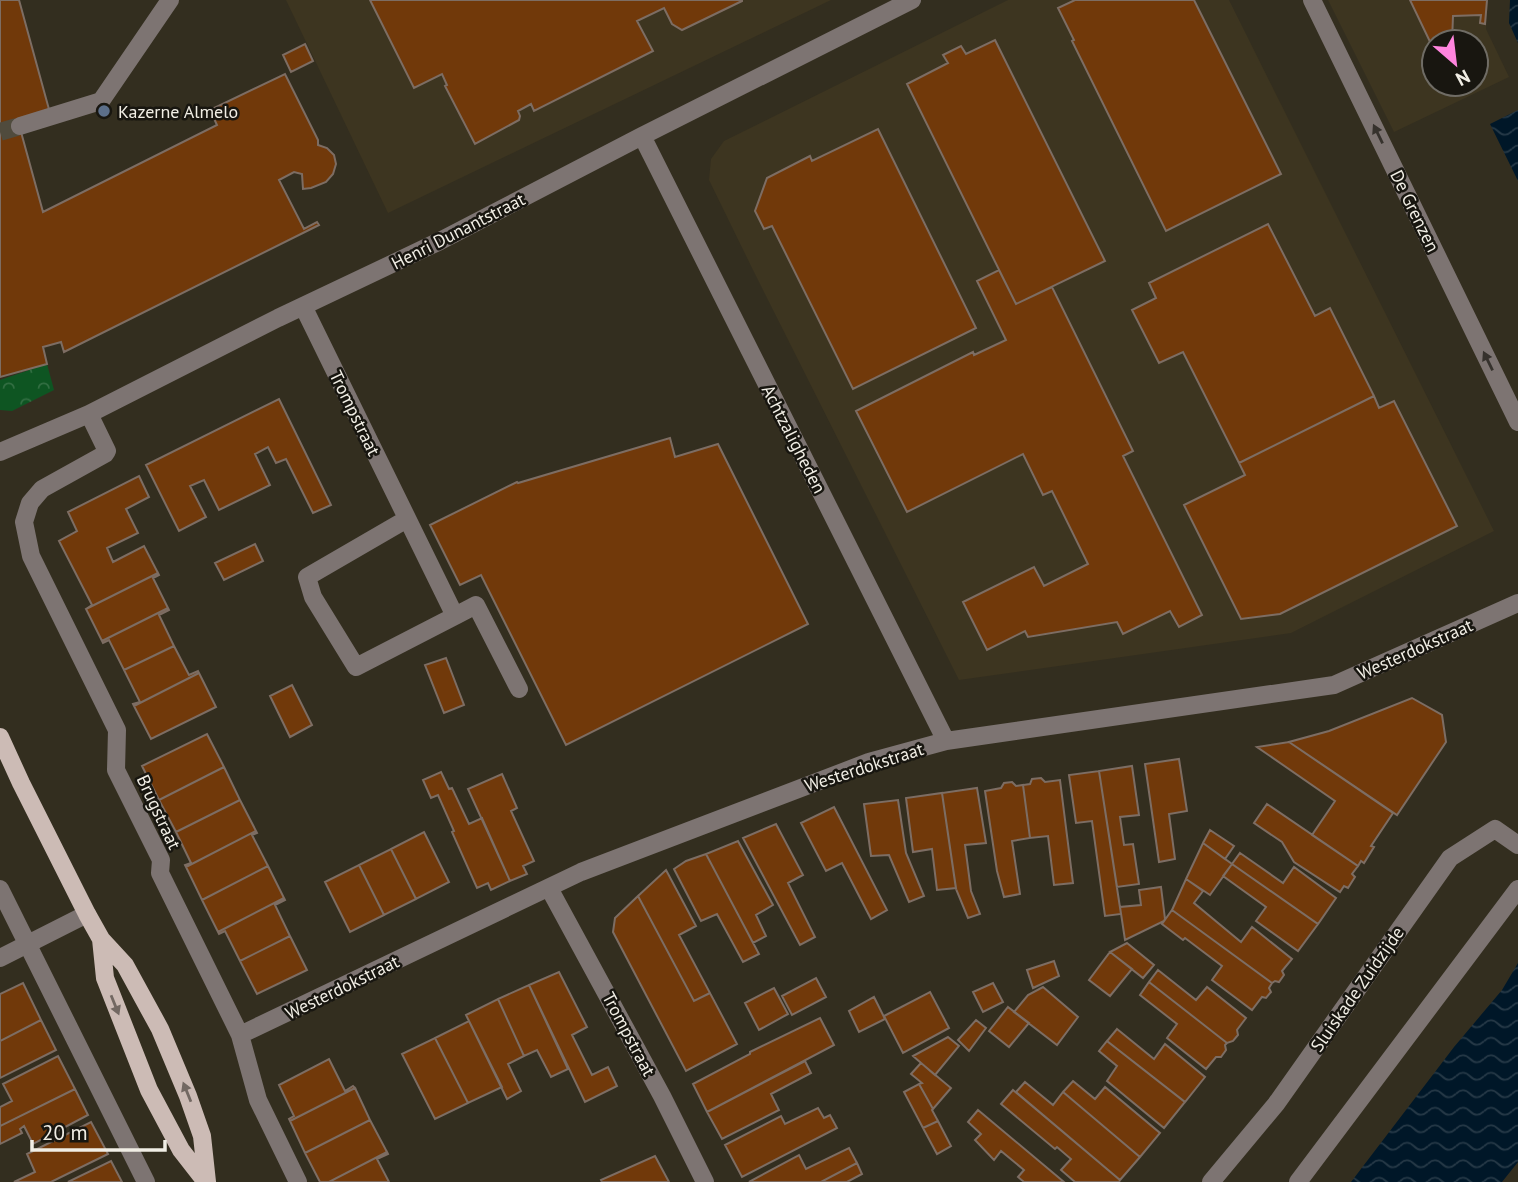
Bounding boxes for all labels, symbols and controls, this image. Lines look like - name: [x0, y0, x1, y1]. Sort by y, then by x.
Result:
- north arrow: [1420, 28, 1490, 98]
- text: N: [1452, 64, 1474, 92]
- place label: Kazerne Almelo: [118, 100, 238, 123]
- marker: Kazerne Almelo: [96, 103, 112, 119]
- one-way arrow: [1372, 124, 1384, 144]
- street label: De Grenzen: [1385, 166, 1445, 256]
- street label: Henri Dunantstraat: [387, 187, 529, 275]
- one-way arrow: [1483, 351, 1494, 371]
- street label: Trompstraat: [325, 367, 385, 459]
- street label: Achtzaligheden: [757, 381, 831, 497]
- street label: Westerdokstraat: [1354, 613, 1476, 685]
- street label: Westerdokstraat: [802, 737, 926, 797]
- street label: Brugstraat: [132, 771, 186, 853]
- street label: Sluiskade Zuidzijde: [1305, 922, 1409, 1056]
- street label: Westerdokstraat: [281, 950, 403, 1024]
- street label: Trompstraat: [597, 988, 661, 1080]
- one-way arrow: [110, 994, 121, 1015]
- one-way arrow: [181, 1082, 192, 1103]
- scale bar: [32, 1108, 164, 1152]
- text: 20 m: [42, 1119, 88, 1146]

